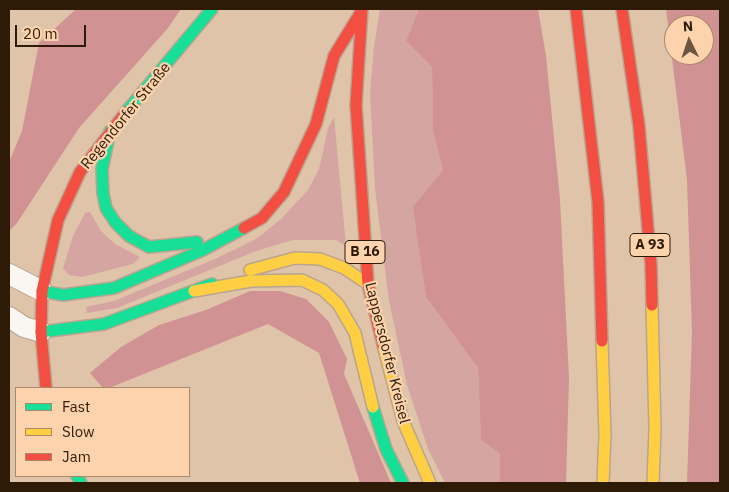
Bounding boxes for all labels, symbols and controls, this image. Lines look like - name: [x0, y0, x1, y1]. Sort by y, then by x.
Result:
- scale bar: [18, 15, 89, 47]
- north arrow: [664, 15, 714, 65]
- text: N: [682, 17, 694, 35]
- text: 20 m: [23, 24, 58, 43]
- street label: Regendorfer Straße: [77, 59, 175, 173]
- road number: A 93: [630, 234, 670, 256]
- road number: B 16: [345, 240, 385, 264]
- street label: Lappersdorfer Kreisel: [361, 280, 413, 426]
- legend: [15, 387, 190, 477]
- text: Fast: [62, 397, 90, 416]
- text: Slow: [62, 422, 95, 441]
- text: Jam: [62, 447, 91, 466]

